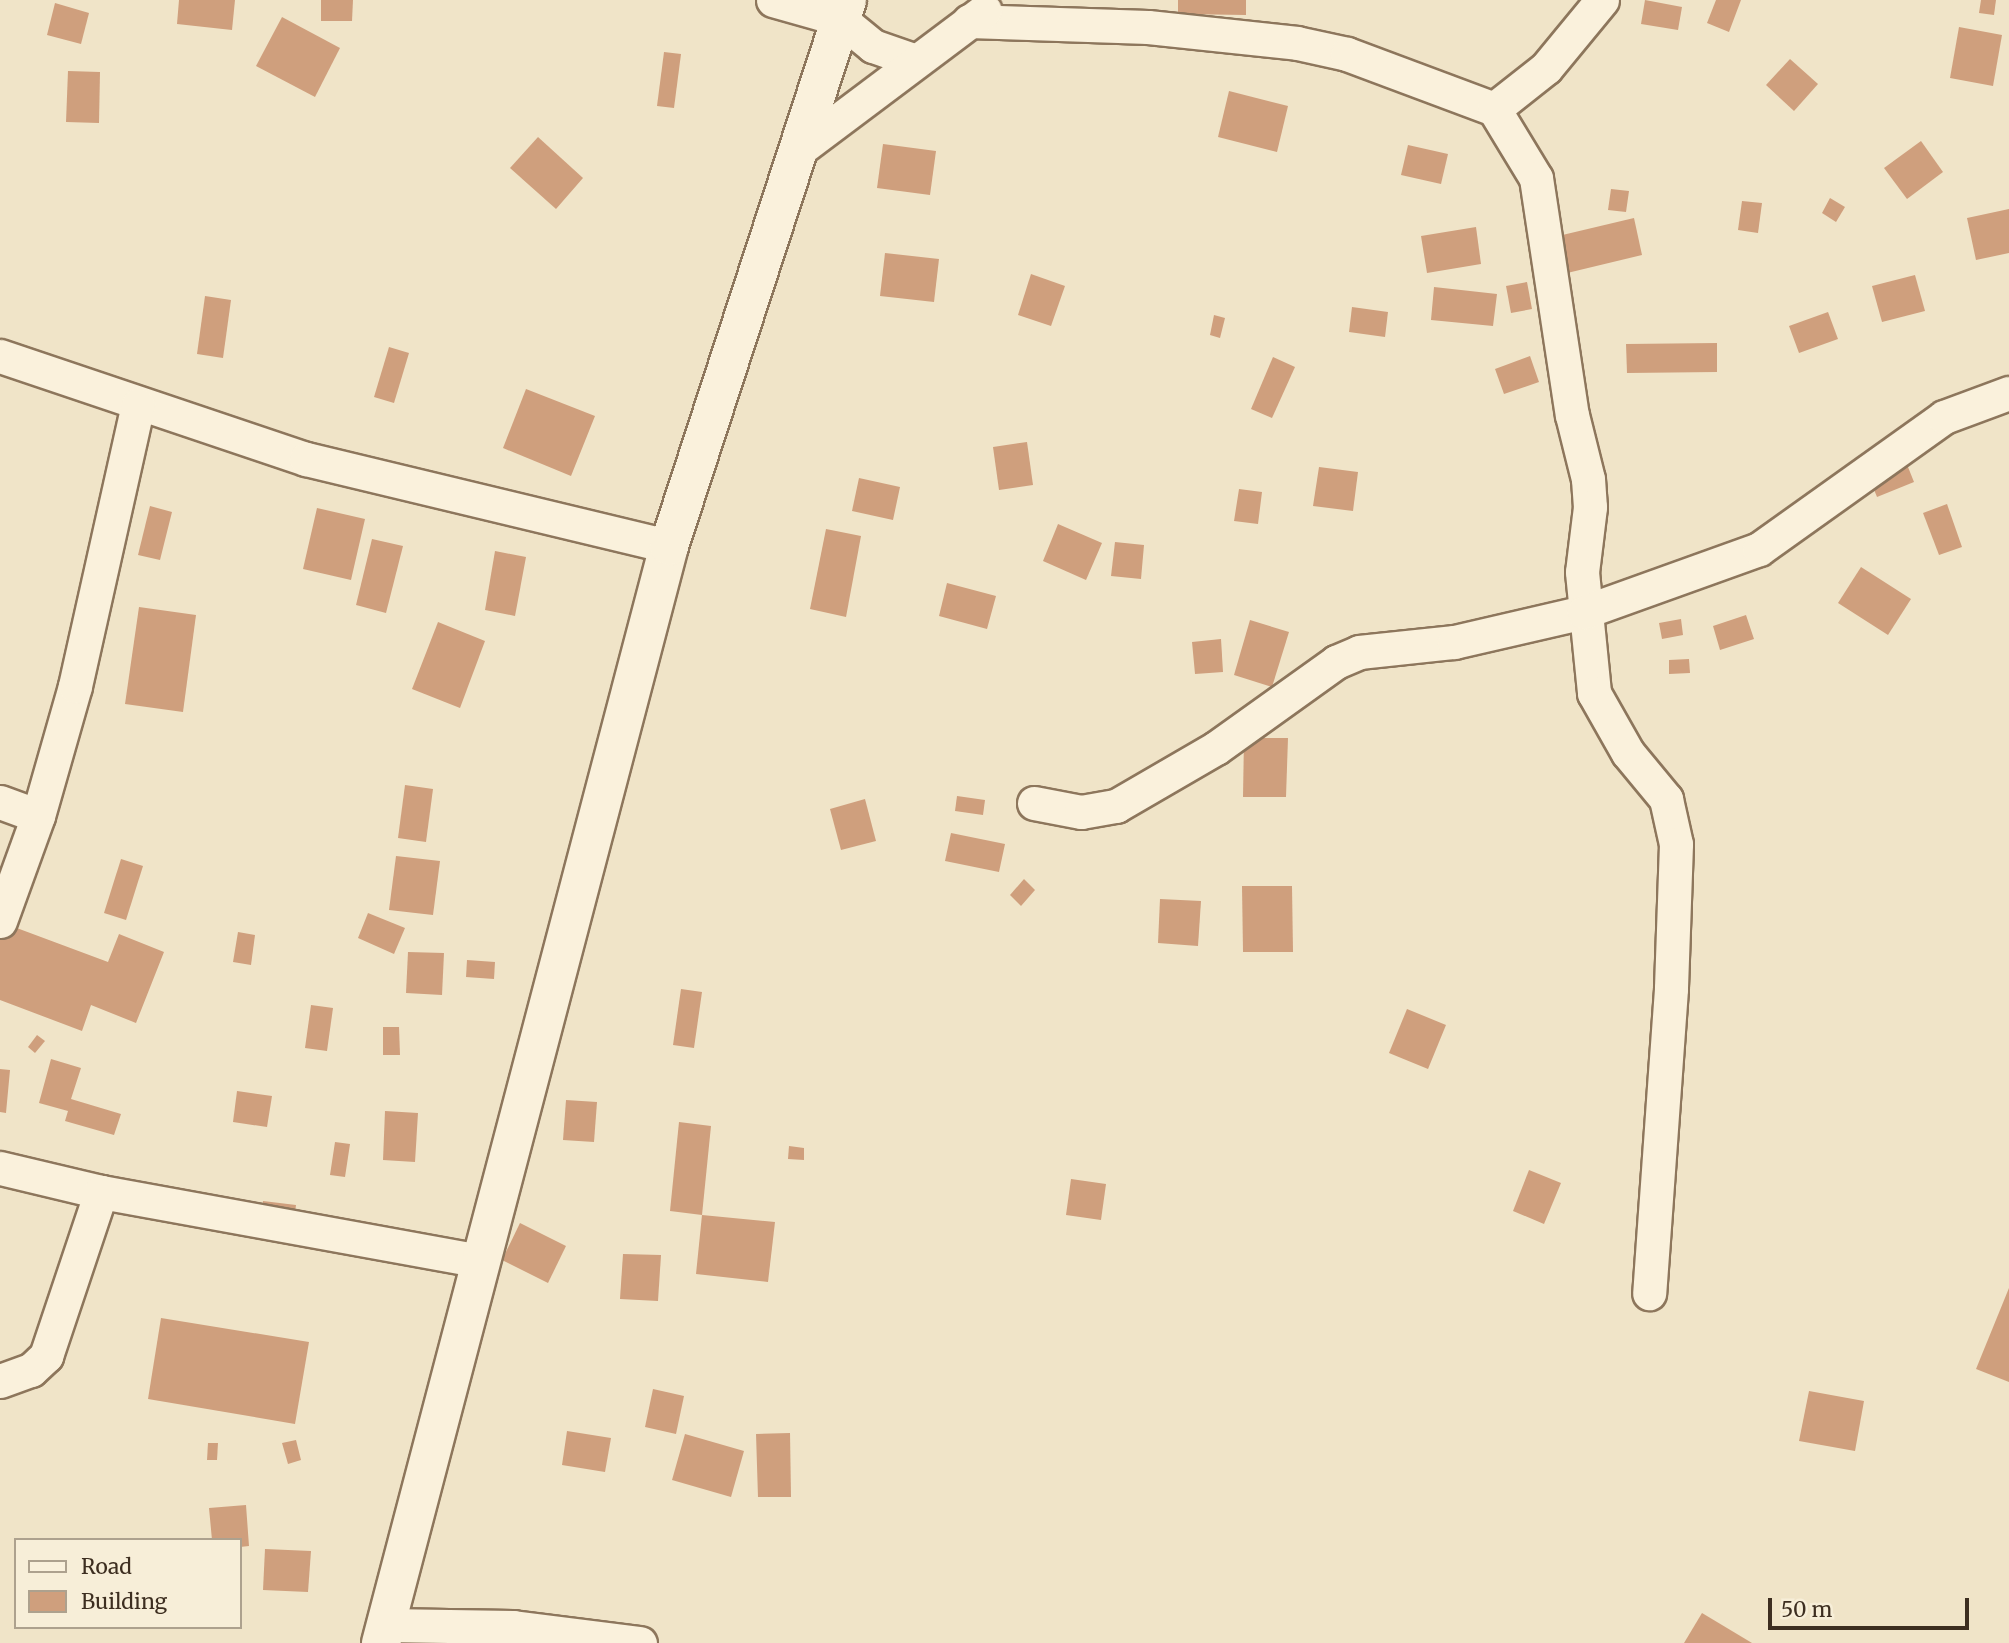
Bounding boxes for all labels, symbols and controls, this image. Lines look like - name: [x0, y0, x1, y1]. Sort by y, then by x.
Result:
- legend: [14, 1538, 242, 1629]
- text: Road: [81, 1553, 132, 1580]
- scale bar: [1771, 1584, 1972, 1628]
- text: Building: [81, 1588, 167, 1615]
- text: 50 m: [1781, 1596, 1832, 1623]

